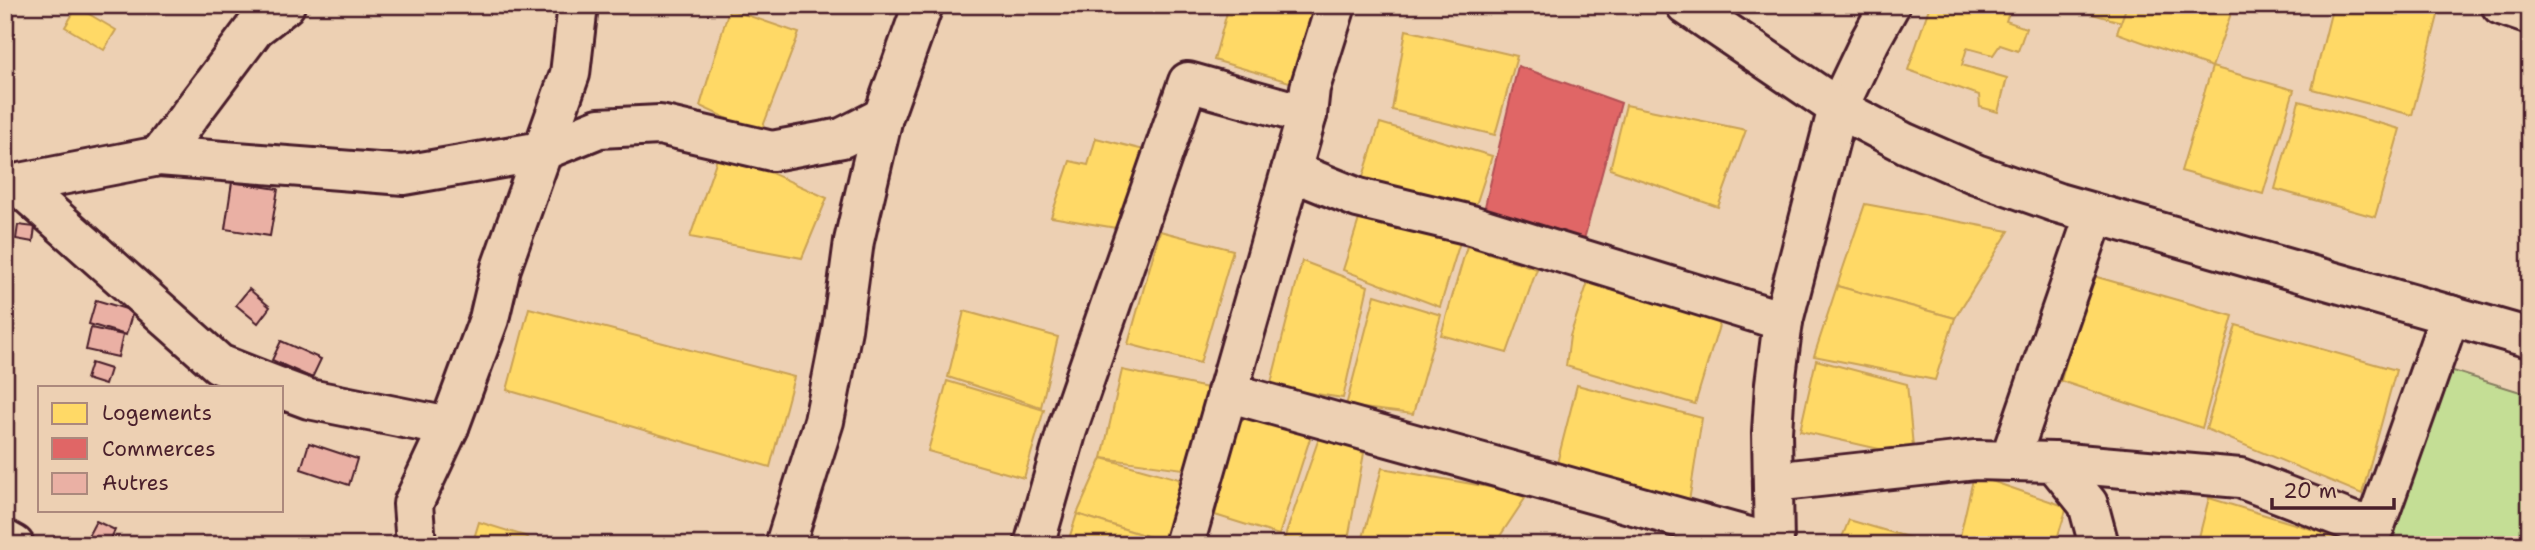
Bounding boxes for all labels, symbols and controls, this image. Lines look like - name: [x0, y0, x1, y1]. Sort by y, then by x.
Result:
- legend: [38, 386, 284, 512]
- text: Logements: [102, 399, 212, 427]
- text: Commerces: [102, 435, 216, 463]
- scale bar: [2272, 466, 2395, 510]
- text: Autres: [102, 469, 169, 497]
- text: 20 m: [2283, 477, 2337, 505]

